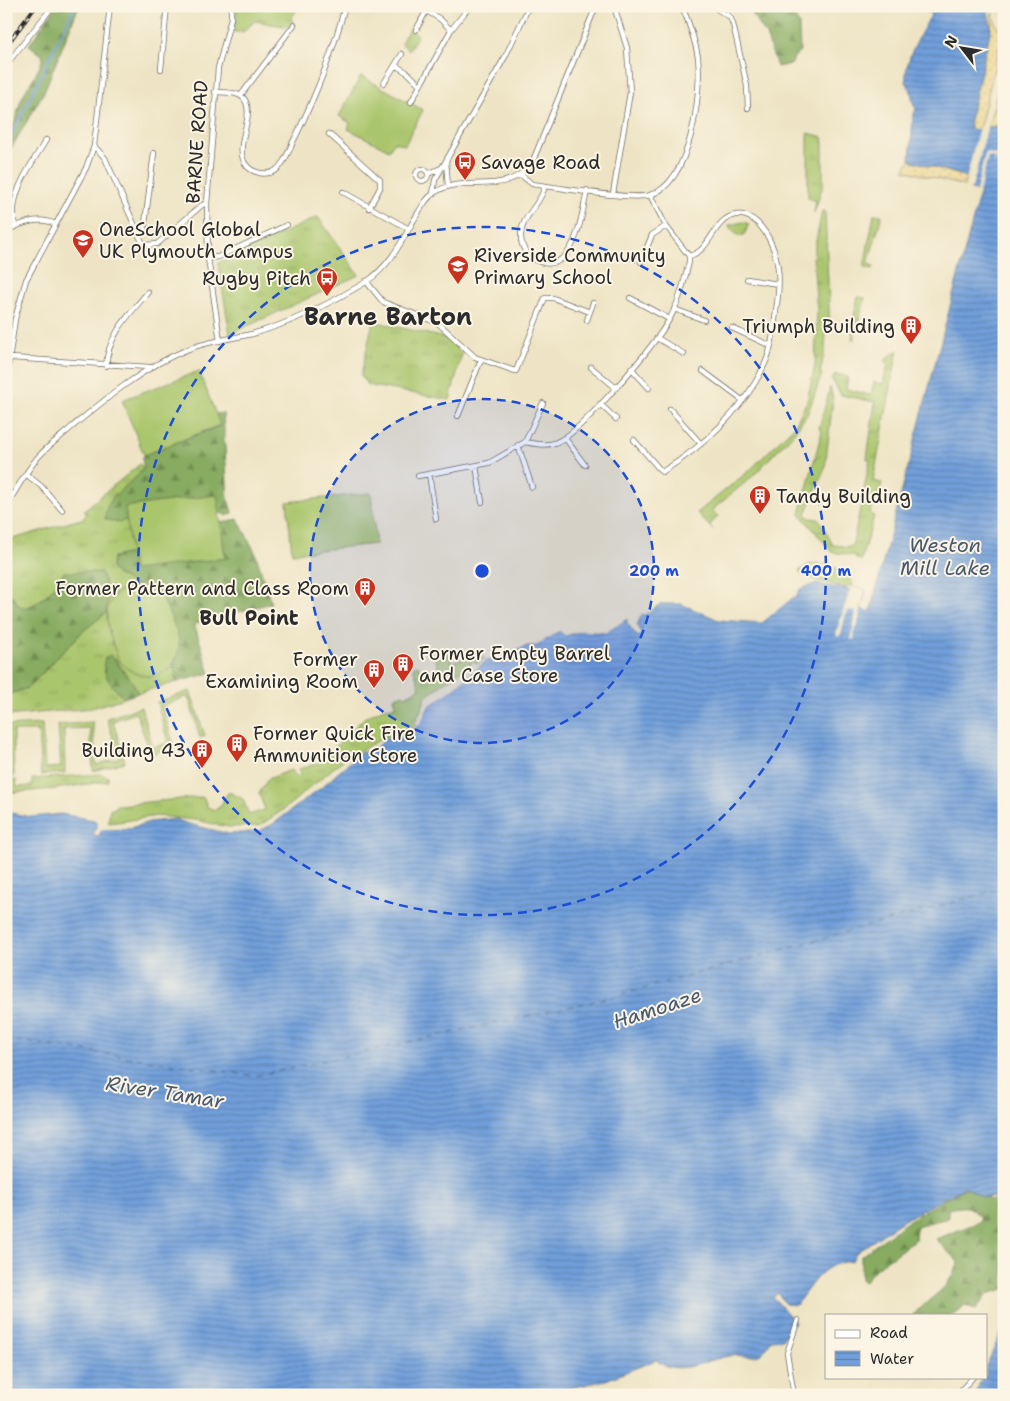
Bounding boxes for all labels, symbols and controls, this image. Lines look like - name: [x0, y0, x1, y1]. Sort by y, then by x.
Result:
- north arrow: [938, 22, 988, 72]
- text: N: [940, 32, 961, 51]
- street label: BARNE ROAD: [180, 79, 214, 205]
- bus stop icon: Savage Road: [453, 150, 477, 181]
- place label: Savage Road: [481, 150, 600, 175]
- place label: OneSchool Global UK Plymouth Campus: [99, 217, 293, 264]
- school or university icon: OneSchool Global UK Plymouth Campus: [71, 228, 95, 259]
- place label: Riverside Community Primary School: [474, 243, 666, 290]
- school or university icon: Riverside Community Primary School: [446, 254, 470, 285]
- place label: Rugby Pitch: [202, 266, 311, 291]
- bus stop icon: Rugby Pitch: [315, 266, 339, 297]
- district label: Barne Barton: [304, 301, 472, 333]
- place label: Triumph Building: [742, 314, 895, 339]
- building icon: Triumph Building: [899, 314, 923, 345]
- building icon: Tandy Building: [748, 484, 772, 515]
- place label: Tandy Building: [776, 484, 911, 509]
- water label: Weston Mill Lake: [900, 532, 990, 581]
- text: 200 m: [629, 561, 679, 581]
- text: 400 m: [801, 561, 851, 581]
- centre of rings: [473, 562, 491, 580]
- place label: Former Pattern and Class Room: [55, 576, 349, 601]
- building icon: Former Pattern and Class Room: [353, 576, 377, 607]
- district label: Bull Point: [200, 605, 299, 631]
- place label: Former Empty Barrel and Case Store: [419, 641, 610, 688]
- place label: Former Examining Room: [205, 647, 358, 694]
- building icon: Former Empty Barrel and Case Store: [391, 652, 415, 683]
- building icon: Former Examining Room: [362, 658, 386, 689]
- place label: Former Quick Fire Ammunition Store: [253, 721, 417, 768]
- building icon: Former Quick Fire Ammunition Store: [225, 732, 249, 763]
- place label: Building 43: [81, 738, 186, 763]
- building icon: Building 43: [190, 738, 214, 769]
- water label: Hamoaze: [610, 982, 704, 1034]
- water label: River Tamar: [104, 1070, 226, 1114]
- legend: [825, 1314, 988, 1378]
- text: Road: [870, 1323, 908, 1343]
- text: Water: [870, 1349, 914, 1369]

